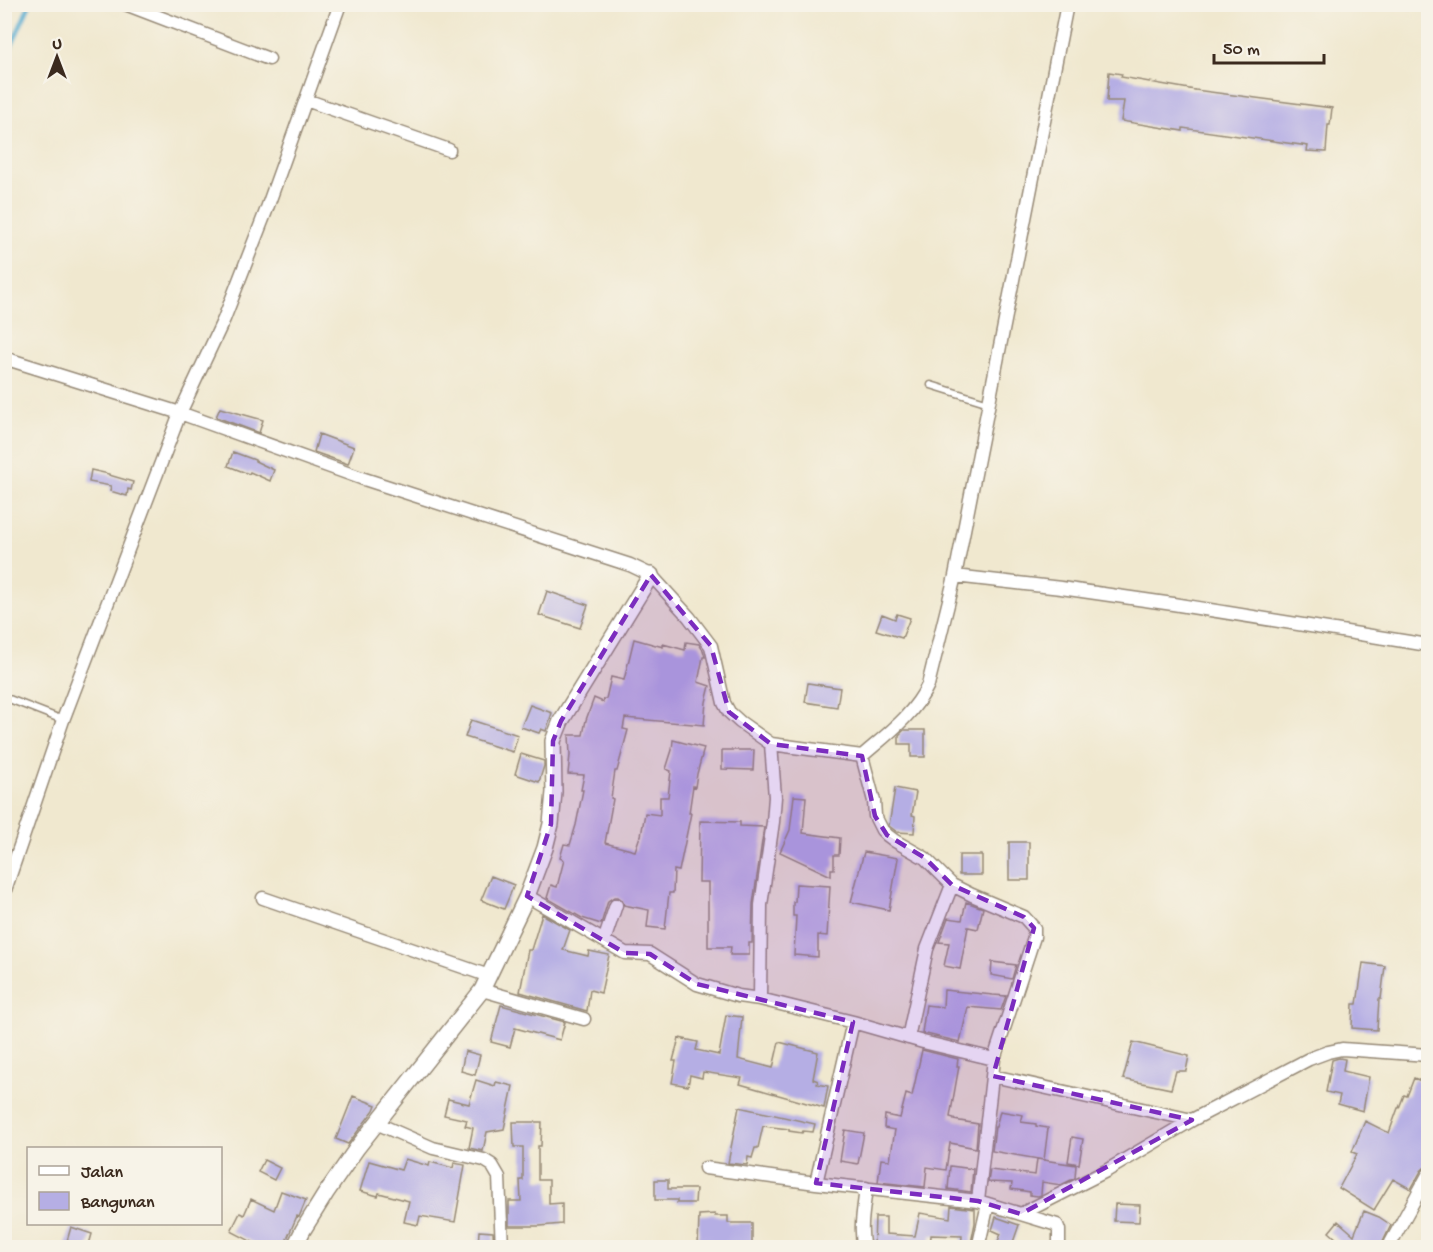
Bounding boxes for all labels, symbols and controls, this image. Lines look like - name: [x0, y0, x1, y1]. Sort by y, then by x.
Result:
- north arrow: [27, 27, 87, 87]
- scale bar: [1214, 27, 1324, 65]
- text: U: [52, 36, 62, 55]
- text: 50 m: [1223, 40, 1260, 61]
- legend: [27, 1147, 222, 1225]
- text: Jalan: [81, 1163, 123, 1184]
- text: Bangunan: [80, 1193, 155, 1214]

